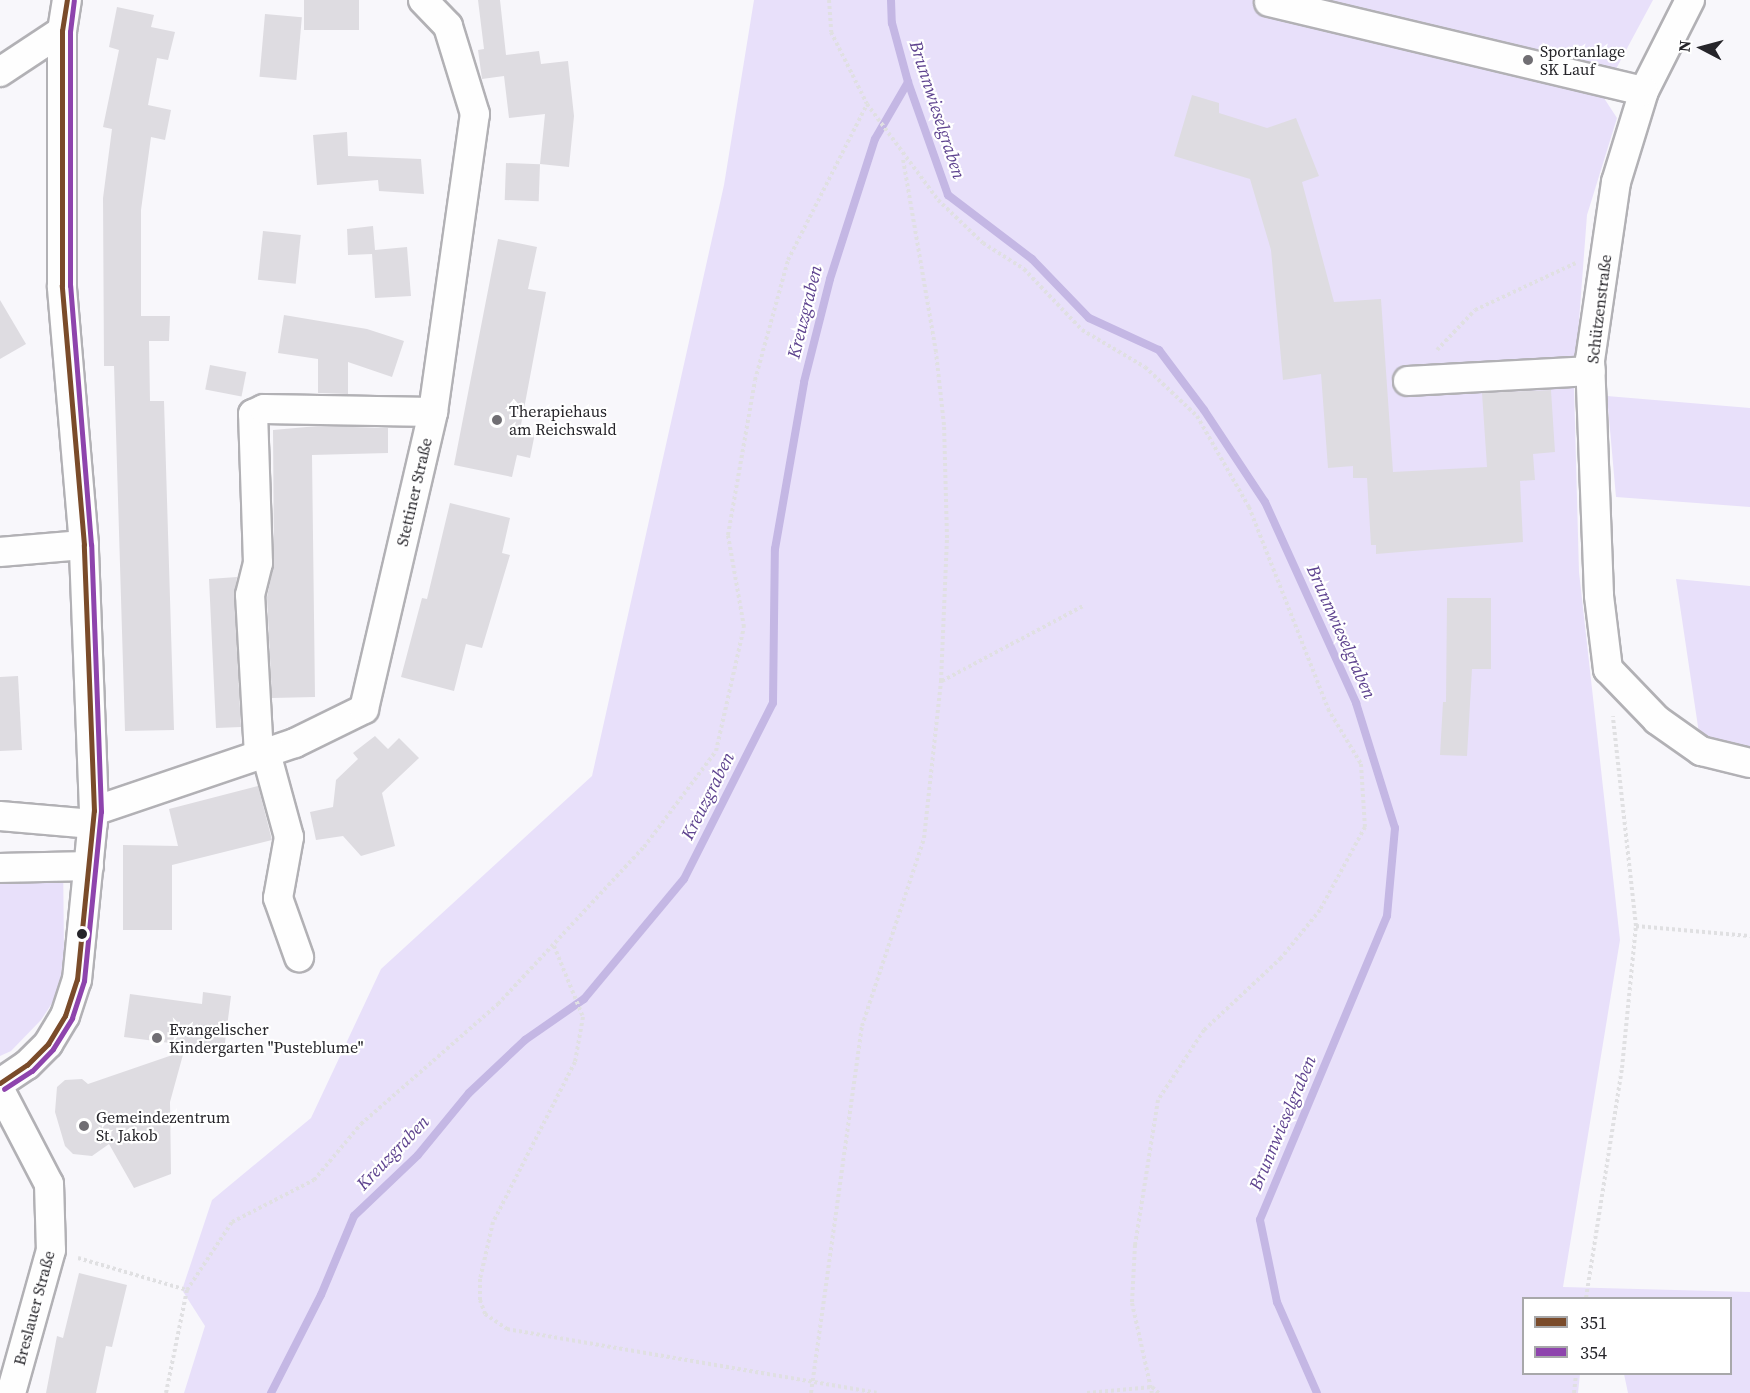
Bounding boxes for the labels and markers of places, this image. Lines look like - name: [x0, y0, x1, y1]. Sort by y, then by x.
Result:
- place label: Sportanlage SK Lauf: [1540, 41, 1625, 79]
- marker: Sportanlage SK Lauf: [1521, 53, 1535, 67]
- place label: Therapiehaus am Reichswald: [509, 401, 617, 439]
- marker: Therapiehaus am Reichswald: [490, 413, 504, 427]
- unlabelled marker: [76, 928, 88, 940]
- place label: Evangelischer Kindergarten "Pusteblume": [169, 1019, 363, 1057]
- marker: Evangelischer Kindergarten "Pusteblume": [150, 1031, 164, 1045]
- place label: Gemeindezentrum St. Jakob: [96, 1107, 230, 1145]
- marker: Gemeindezentrum St. Jakob: [77, 1119, 91, 1133]

